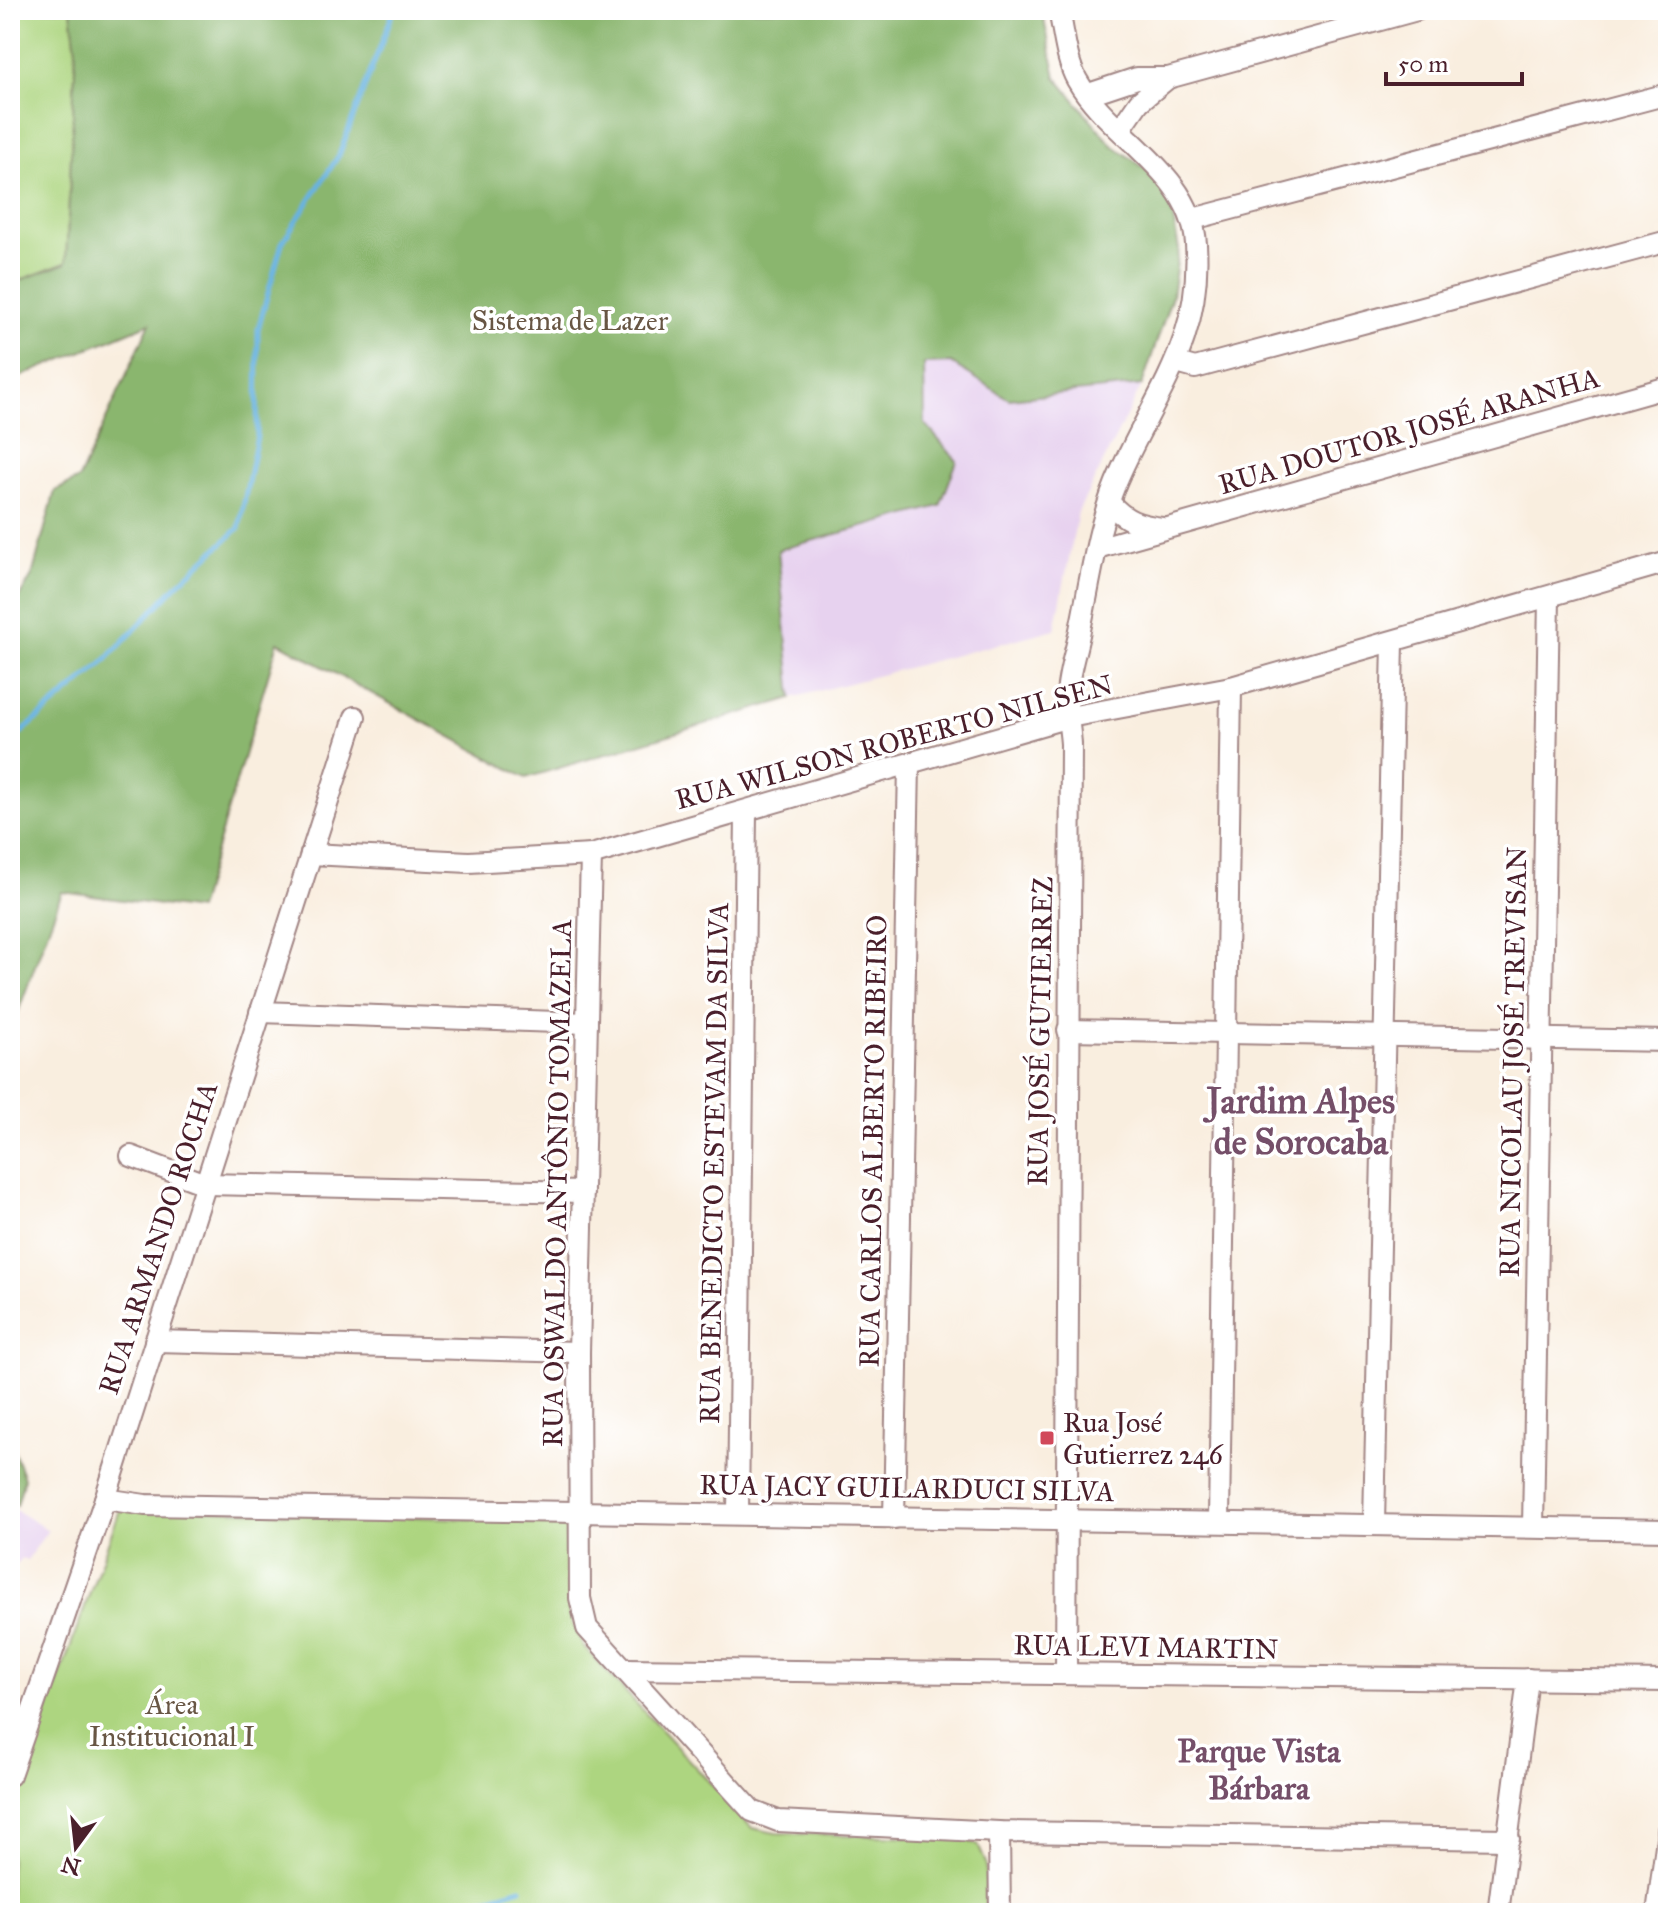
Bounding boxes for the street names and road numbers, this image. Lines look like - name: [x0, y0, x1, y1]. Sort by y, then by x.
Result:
- street label: RUA DOUTOR JOSÉ ARANHA: [1214, 360, 1604, 502]
- street label: RUA WILSON ROBERTO NILSEN: [671, 667, 1117, 817]
- street label: RUA NICOLAU JOSÉ TREVISAN: [1492, 846, 1534, 1278]
- street label: RUA JOSÉ GUTIERREZ: [1020, 876, 1060, 1186]
- street label: RUA BENEDICTO ESTEVAM DA SILVA: [692, 902, 736, 1424]
- street label: RUA CARLOS ALBERTO RIBEIRO: [852, 914, 894, 1368]
- street label: RUA OSWALDO ANTÔNIO TOMAZELA: [535, 919, 579, 1447]
- street label: RUA ARMANDO ROCHA: [91, 1077, 225, 1399]
- street label: RUA JACY GUILARDUCI SILVA: [699, 1467, 1115, 1509]
- street label: RUA LEVI MARTIN: [1013, 1627, 1279, 1667]

